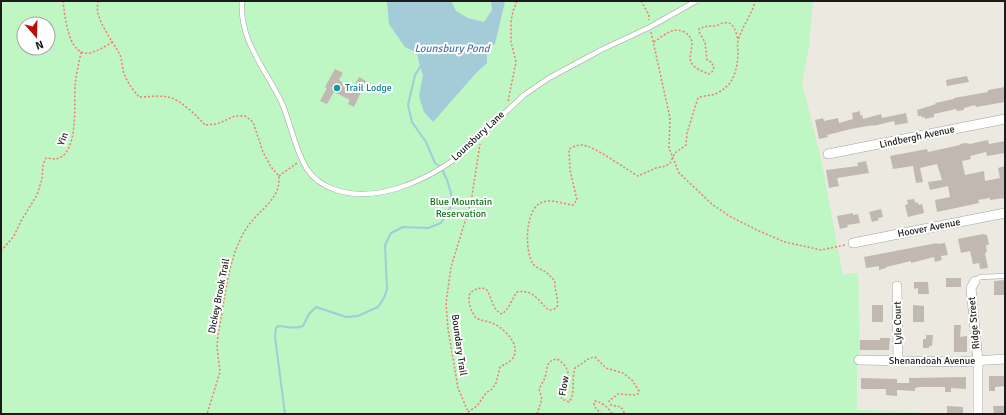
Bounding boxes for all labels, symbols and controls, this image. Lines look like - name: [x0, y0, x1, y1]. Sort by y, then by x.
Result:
- north arrow: [16, 16, 56, 56]
- text: N: [33, 38, 45, 52]
- water label: Lounsbury Pond: [414, 42, 491, 55]
- place label: Trail Lodge: [345, 82, 392, 94]
- marker: Trail Lodge: [332, 83, 342, 93]
- street label: Lounsbury Lane: [449, 109, 507, 163]
- street label: Lindbergh Avenue: [878, 123, 956, 151]
- street label: Yin: [55, 131, 71, 147]
- park label: Blue Mountain Reservation: [430, 196, 492, 220]
- street label: Hoover Avenue: [897, 216, 961, 240]
- street label: Dickey Brook Trail: [206, 257, 232, 335]
- street label: Ridge Street: [966, 296, 982, 350]
- street label: Lyle Court: [892, 301, 904, 345]
- street label: Boundary Trail: [449, 313, 469, 377]
- street label: Shenandoah Avenue: [889, 355, 975, 367]
- street label: Flow: [556, 374, 572, 397]

